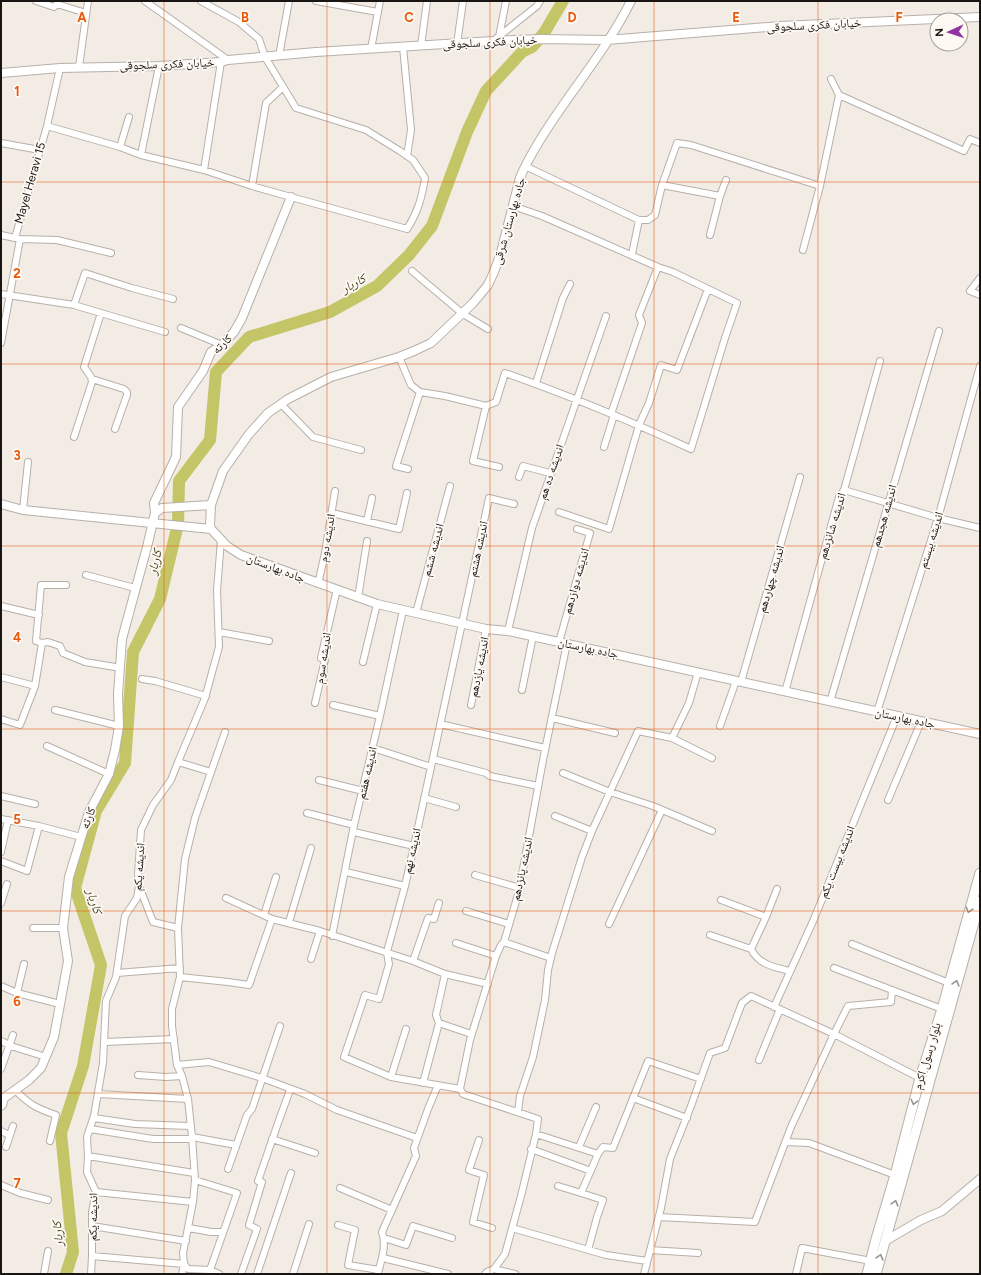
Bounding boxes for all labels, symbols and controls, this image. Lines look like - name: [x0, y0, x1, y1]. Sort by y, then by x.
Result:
- text: A: [77, 10, 87, 25]
- text: B: [241, 10, 249, 25]
- text: C: [404, 10, 414, 25]
- text: D: [567, 10, 577, 25]
- text: E: [732, 10, 740, 25]
- text: F: [895, 10, 903, 25]
- north arrow: [929, 12, 969, 52]
- street label: خیابان فکری سلجوقی: [766, 16, 862, 35]
- text: N: [933, 28, 946, 37]
- street label: خیابان فکری سلجوقی: [442, 33, 538, 52]
- street label: خیابان فکری سلجوقی: [119, 55, 215, 73]
- text: 1: [14, 84, 20, 99]
- street label: Mayel Heravi 15: [12, 141, 48, 225]
- street label: جاده بهارستان شرقی: [490, 175, 529, 266]
- text: 2: [13, 266, 21, 281]
- water label: کاربار: [338, 269, 371, 297]
- street label: کارته: [209, 331, 235, 357]
- street label: اندیشه ده هم: [535, 442, 568, 502]
- text: 3: [13, 448, 21, 463]
- street label: اندیشه هجدهم: [868, 483, 901, 549]
- street label: اندیشه شانزدهم: [815, 491, 850, 561]
- street label: اندیشه بیستم: [916, 510, 947, 570]
- street label: اندیشه دوم: [316, 513, 339, 563]
- street label: اندیشه هشتم: [465, 520, 492, 579]
- street label: اندیشه ششم: [419, 522, 448, 578]
- street label: اندیشه چهاردهم: [755, 543, 788, 615]
- water label: کاربار: [144, 545, 166, 577]
- street label: اندیشه دوازدهم: [560, 546, 593, 616]
- street label: جاده بهارستان: [245, 550, 307, 586]
- text: 4: [13, 630, 21, 645]
- street label: اندیشه سوم: [312, 631, 335, 685]
- street label: اندیشه یازدهم: [466, 635, 493, 699]
- street label: جاده بهارستان: [556, 635, 620, 662]
- street label: جاده بهارستان: [873, 705, 937, 732]
- street label: اندیشه هفتم: [354, 745, 381, 801]
- street label: کارته: [77, 805, 99, 831]
- text: 5: [13, 812, 21, 827]
- street label: اندیشه بیست یکم: [816, 824, 859, 901]
- street label: اندیشه نهم: [400, 827, 425, 875]
- street label: اندیشه پانزدهم: [508, 836, 537, 902]
- street label: اندیشه یکم: [130, 842, 149, 892]
- water label: کاربار: [83, 886, 106, 918]
- one-way arrow: [965, 907, 974, 914]
- one-way arrow: [951, 980, 960, 987]
- text: 6: [13, 994, 21, 1009]
- street label: بلوار رسول اکرم: [910, 1021, 945, 1091]
- one-way arrow: [910, 1099, 918, 1106]
- text: 7: [13, 1176, 21, 1191]
- street label: اندیشه یکم: [86, 1193, 101, 1241]
- one-way arrow: [891, 1200, 899, 1206]
- water label: کاربار: [49, 1218, 67, 1248]
- one-way arrow: [875, 1254, 884, 1261]

